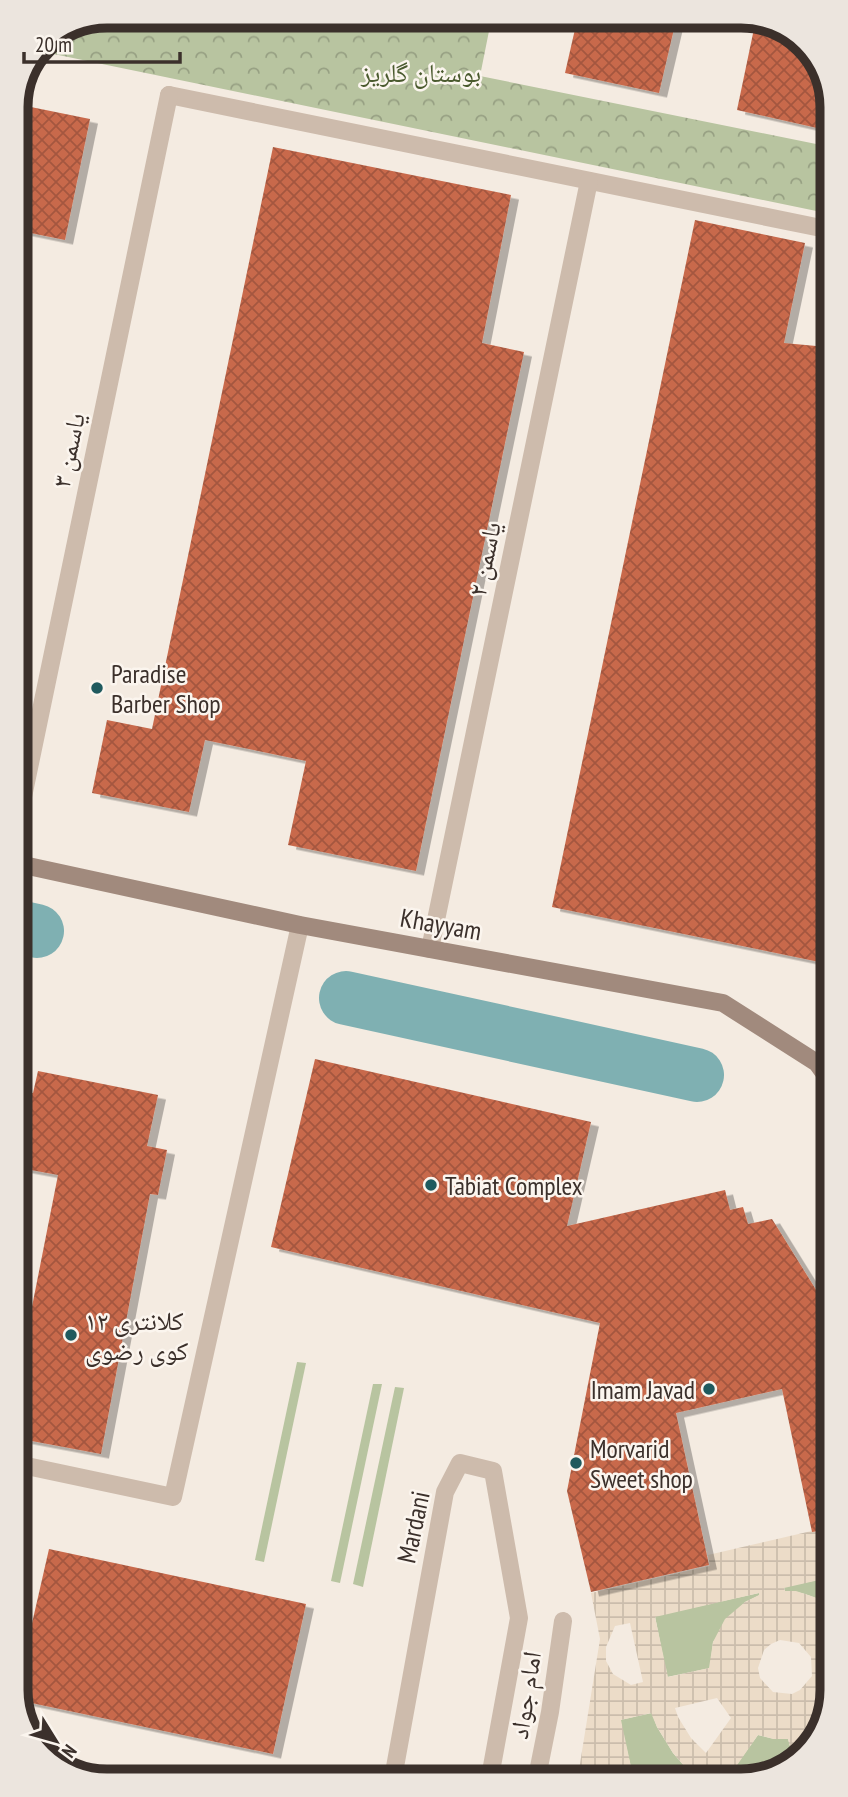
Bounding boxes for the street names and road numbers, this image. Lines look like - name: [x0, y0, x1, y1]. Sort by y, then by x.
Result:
- street label: یاسمن ۳: [44, 410, 92, 490]
- street label: یاسمن ۲: [460, 519, 508, 599]
- street label: Khayyam: [398, 901, 484, 947]
- street label: Mardani: [389, 1488, 437, 1566]
- street label: امام جواد: [502, 1649, 550, 1742]

